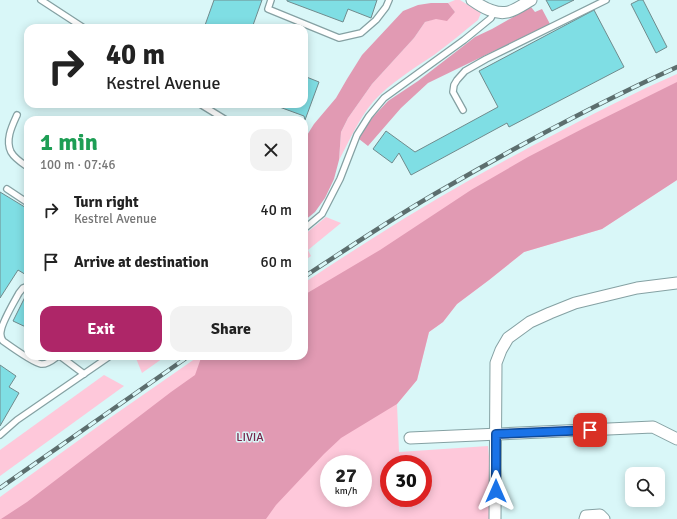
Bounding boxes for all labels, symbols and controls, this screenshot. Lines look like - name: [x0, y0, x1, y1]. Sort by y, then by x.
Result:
- text: 40 m: [106, 38, 165, 72]
- icon: right: [40, 40, 92, 92]
- text: Kestrel Avenue: [106, 72, 220, 94]
- text: 1 min: [40, 127, 98, 157]
- button: close: [250, 129, 292, 171]
- text: 100 m · 07:46: [40, 157, 116, 173]
- text: Turn right: [74, 193, 139, 211]
- icon: right: [40, 199, 62, 221]
- text: 40 m: [261, 201, 292, 219]
- text: Kestrel Avenue: [74, 211, 157, 227]
- icon: arrive: [40, 251, 62, 273]
- text: Arrive at destination: [74, 253, 209, 271]
- text: 60 m: [261, 253, 292, 271]
- button: Exit: [40, 306, 162, 352]
- button: Share: [170, 306, 292, 352]
- pin: [573, 413, 607, 447]
- icon: arrive: [579, 419, 601, 441]
- park label: LIVIA: [236, 430, 264, 445]
- speed limit sign: 30: [380, 455, 432, 507]
- text: 27: [335, 463, 357, 488]
- map controls: [625, 467, 665, 507]
- button: search: [625, 467, 665, 507]
- position arrow: [475, 470, 517, 512]
- text: km/h: [335, 485, 357, 497]

